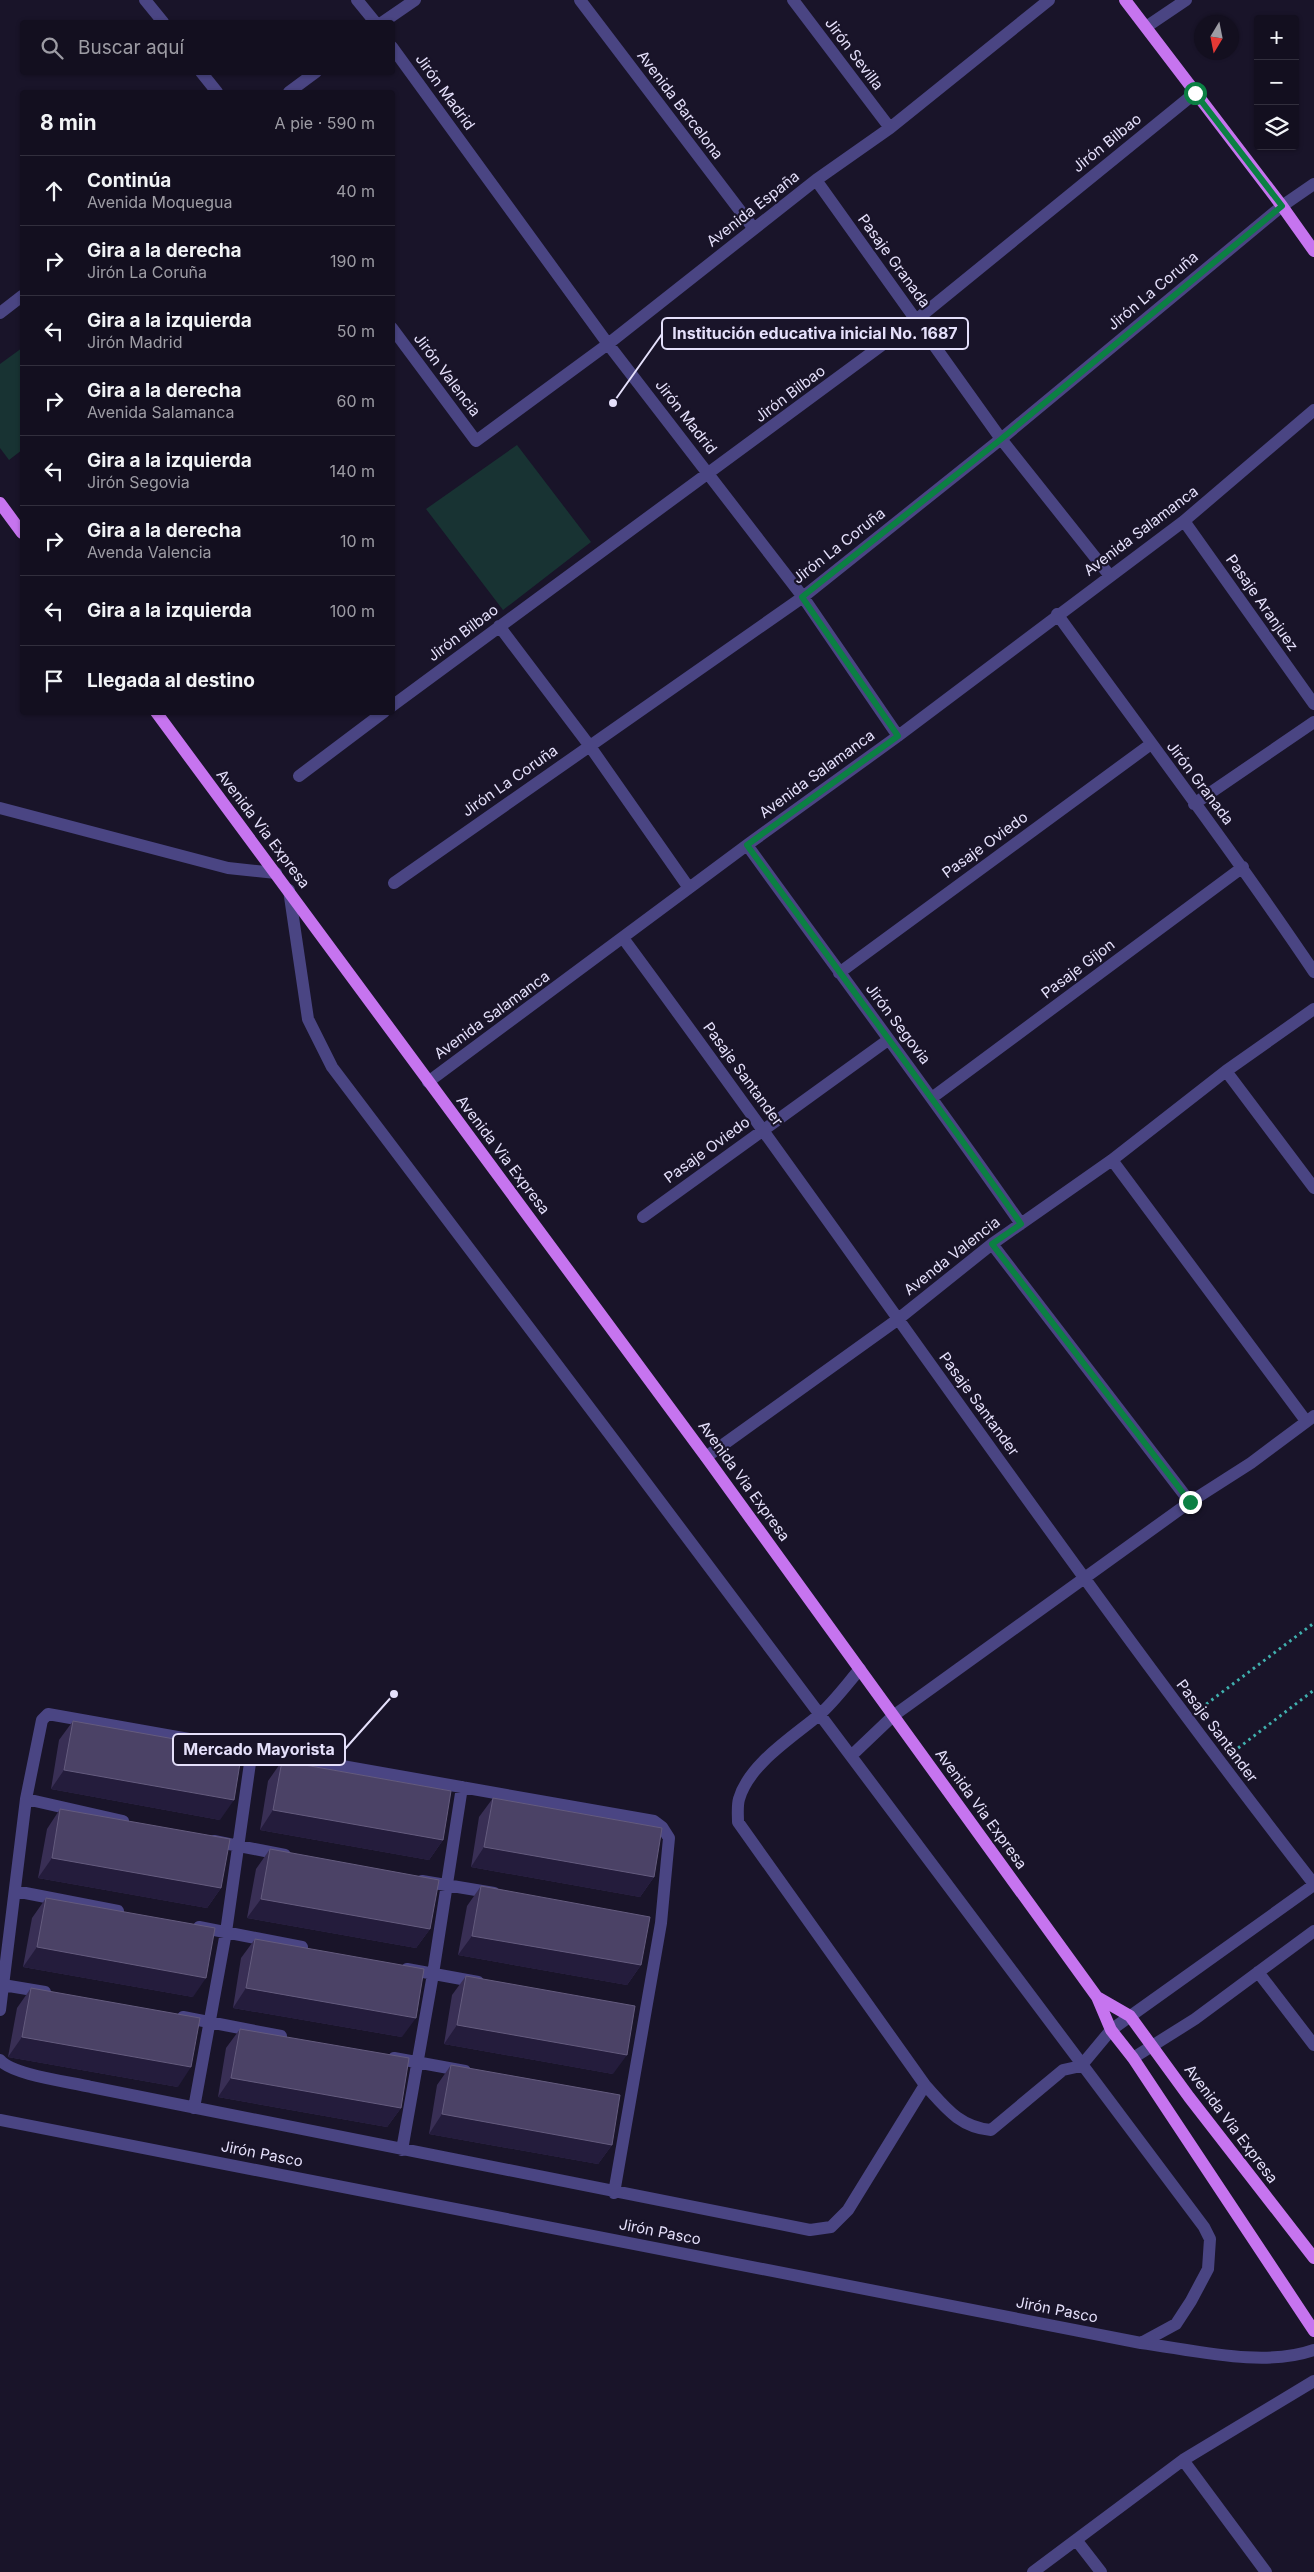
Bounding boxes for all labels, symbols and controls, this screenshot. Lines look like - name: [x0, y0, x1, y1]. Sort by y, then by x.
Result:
- street label: Jirón Sevilla: [821, 14, 888, 94]
- north arrow: [1194, 15, 1239, 60]
- map controls: [1254, 15, 1299, 150]
- button: +: [1254, 15, 1299, 60]
- search box: [20, 20, 395, 75]
- icon: search: [38, 34, 66, 62]
- text: Buscar aquí: [78, 36, 184, 59]
- street label: Avenida Barcelona: [633, 47, 728, 163]
- street label: Jirón Madrid: [411, 50, 479, 134]
- button: −: [1254, 60, 1299, 105]
- route start: [1184, 82, 1207, 105]
- button: layers: [1254, 105, 1299, 150]
- street label: Jirón Bilbao: [1068, 109, 1145, 176]
- text: 8 min: [40, 110, 97, 135]
- text: A pie · 590 m: [275, 113, 375, 133]
- street label: Avenida España: [703, 166, 803, 251]
- text: Continúa: [87, 169, 171, 192]
- icon: ahead: [40, 177, 68, 205]
- text: 40 m: [336, 181, 375, 201]
- text: Avenida Moquegua: [87, 192, 232, 212]
- street label: Pasaje Granada: [854, 210, 935, 311]
- text: Gira a la derecha: [87, 239, 242, 262]
- icon: right: [40, 247, 68, 275]
- street label: Jirón La Coruña: [1103, 247, 1202, 334]
- text: 190 m: [330, 251, 375, 271]
- text: Jirón La Coruña: [87, 262, 207, 282]
- text: Gira a la izquierda: [87, 309, 252, 332]
- icon: left: [40, 317, 68, 345]
- callout: Institución educativa inicial No. 1687: [662, 318, 968, 349]
- text: 50 m: [337, 321, 375, 341]
- text: Institución educativa inicial No. 1687: [672, 323, 958, 343]
- street label: Jirón Valencia: [410, 329, 485, 420]
- text: Jirón Madrid: [87, 332, 183, 352]
- street label: Jirón Bilbao: [751, 361, 829, 426]
- street label: Jirón Madrid: [651, 376, 721, 458]
- text: Gira a la derecha: [87, 379, 242, 402]
- icon: right: [40, 387, 68, 415]
- text: 60 m: [336, 391, 375, 411]
- text: Avenida Salamanca: [87, 402, 234, 422]
- text: Gira a la izquierda: [87, 449, 252, 472]
- icon: left: [40, 457, 68, 485]
- text: 140 m: [330, 461, 375, 481]
- text: Jirón Segovia: [87, 472, 190, 492]
- street label: Avenida Salamanca: [1080, 481, 1202, 580]
- street label: Jirón La Coruña: [788, 503, 889, 588]
- text: Gira a la derecha: [87, 519, 242, 542]
- icon: right: [40, 527, 68, 555]
- text: 10 m: [340, 531, 375, 551]
- text: Avenda Valencia: [87, 542, 212, 562]
- street label: Pasaje Aranjuez: [1222, 551, 1303, 655]
- icon: left: [40, 597, 68, 625]
- text: Gira a la izquierda: [87, 599, 252, 622]
- street label: Jirón Bilbao: [424, 600, 502, 665]
- text: 100 m: [330, 601, 375, 621]
- icon: arrive: [40, 667, 68, 695]
- text: Llegada al destino: [87, 669, 255, 692]
- street label: Avenida Salamanca: [755, 725, 878, 822]
- street label: Jirón Granada: [1163, 737, 1238, 828]
- street label: Jirón La Coruña: [458, 741, 561, 821]
- street label: Avenida Via Expresa: [212, 765, 314, 892]
- street label: Pasaje Oviedo: [938, 807, 1031, 882]
- street label: Pasaje Gijon: [1037, 935, 1118, 1002]
- street label: Avenida Salamanca: [430, 966, 553, 1063]
- street label: Jirón Segovia: [862, 979, 935, 1068]
- street label: Pasaje Santander: [699, 1018, 788, 1130]
- street label: Avenida Via Expresa: [452, 1091, 554, 1218]
- street label: Pasaje Oviedo: [660, 1112, 753, 1187]
- street label: Avenda Valencia: [900, 1212, 1004, 1299]
- street label: Pasaje Santander: [935, 1348, 1024, 1460]
- street label: Avenida Via Expresa: [694, 1417, 794, 1545]
- route end: [1179, 1491, 1202, 1514]
- street label: Pasaje Santander: [1173, 1676, 1262, 1786]
- callout: Mercado Mayorista: [173, 1734, 345, 1765]
- text: Mercado Mayorista: [183, 1739, 335, 1759]
- street label: Avenida Via Expresa: [931, 1745, 1031, 1873]
- street label: Avenida Via Expresa: [1180, 2060, 1282, 2187]
- street label: Jirón Pasco: [219, 2136, 305, 2171]
- street label: Jirón Pasco: [617, 2214, 703, 2249]
- street label: Jirón Pasco: [1014, 2292, 1100, 2327]

